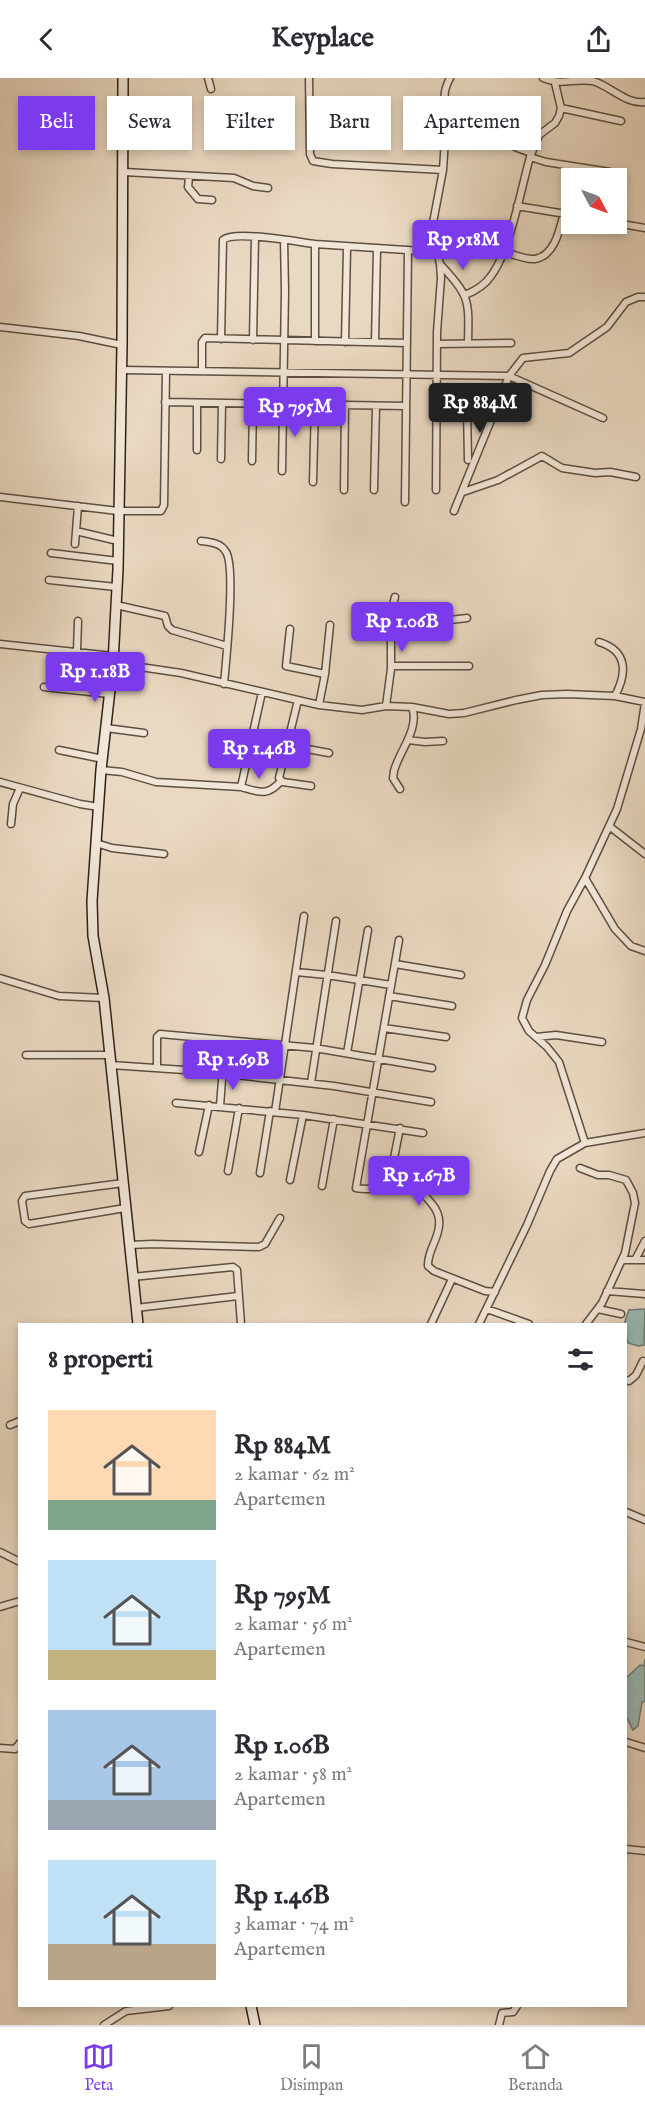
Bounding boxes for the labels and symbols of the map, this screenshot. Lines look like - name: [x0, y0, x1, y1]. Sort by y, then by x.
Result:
- north arrow: [561, 168, 627, 234]
- pin: Rp 918M: [408, 220, 518, 271]
- pin: Rp 884M: [425, 383, 535, 434]
- pin: Rp 795M: [240, 387, 350, 438]
- pin: Rp 1.06B: [340, 602, 464, 653]
- pin: Rp 1.18B: [33, 652, 157, 703]
- pin: Rp 1.46B: [197, 729, 321, 780]
- pin: Rp 1.69B: [171, 1040, 295, 1091]
- pin: Rp 1.67B: [357, 1156, 481, 1207]

